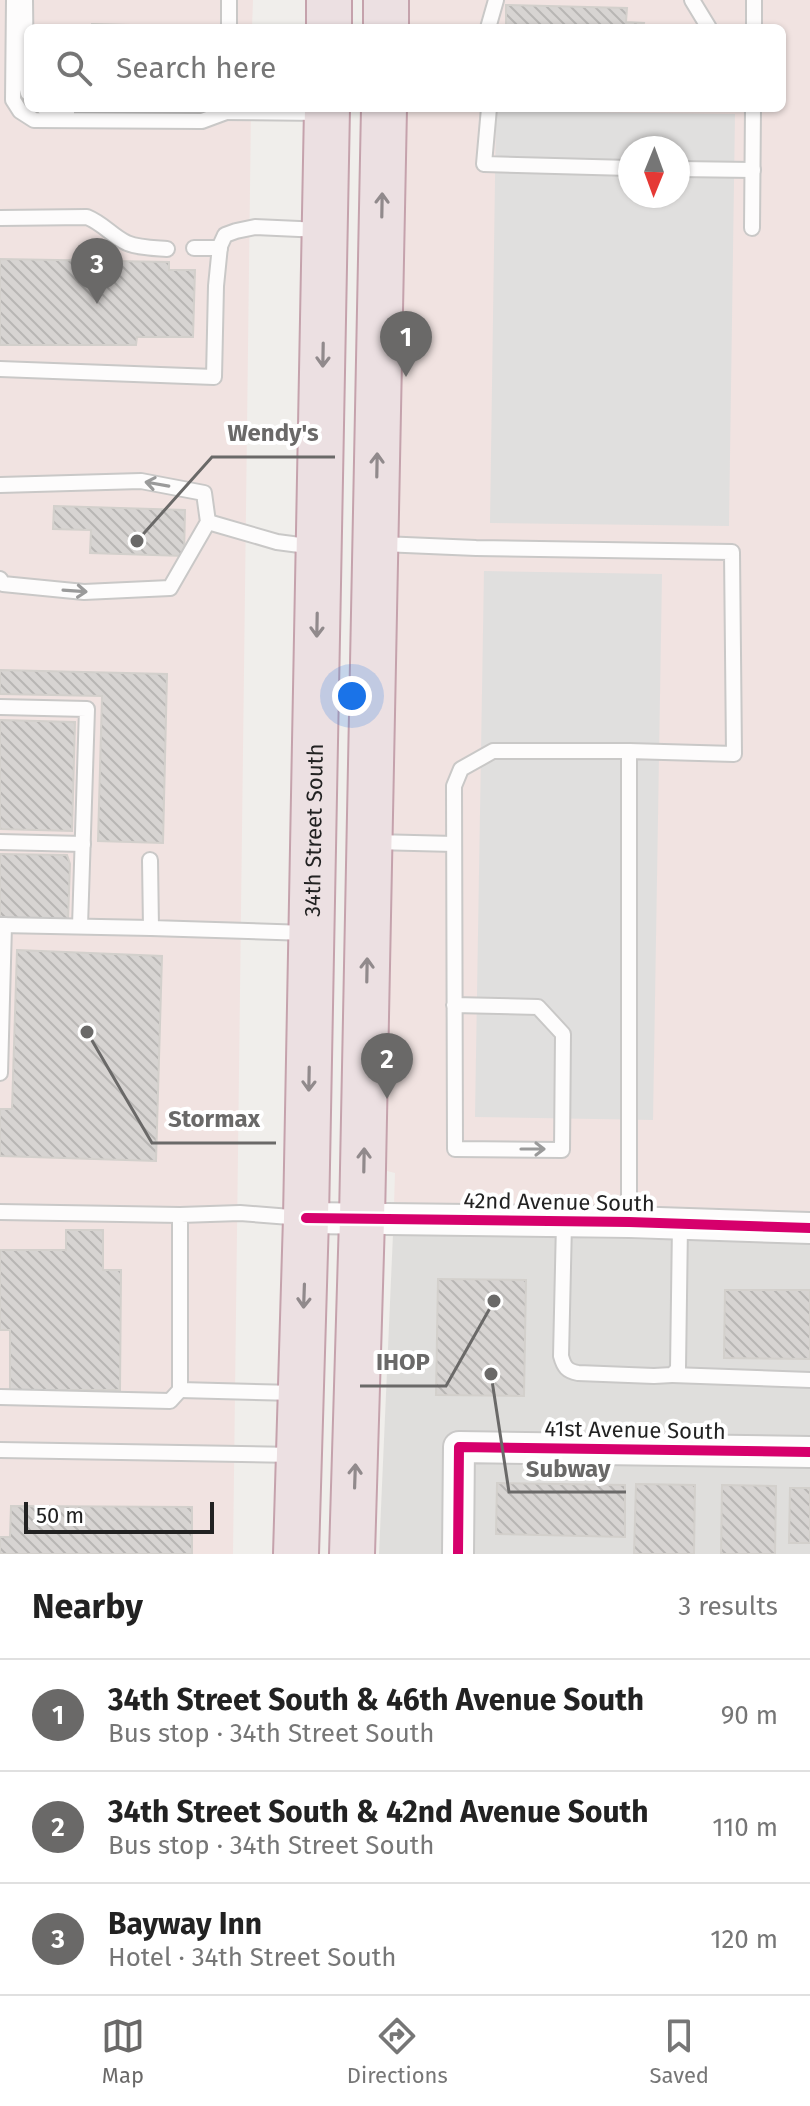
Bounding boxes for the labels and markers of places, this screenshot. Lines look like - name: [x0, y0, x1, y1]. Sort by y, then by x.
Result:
- pin: 3: [71, 238, 123, 304]
- pin: 1: [380, 311, 432, 377]
- callout: Wendy's: [212, 409, 335, 457]
- pin: 2: [361, 1033, 413, 1099]
- callout: Stormax: [152, 1095, 276, 1143]
- callout: IHOP: [360, 1338, 446, 1386]
- callout: Subway: [509, 1444, 626, 1492]

